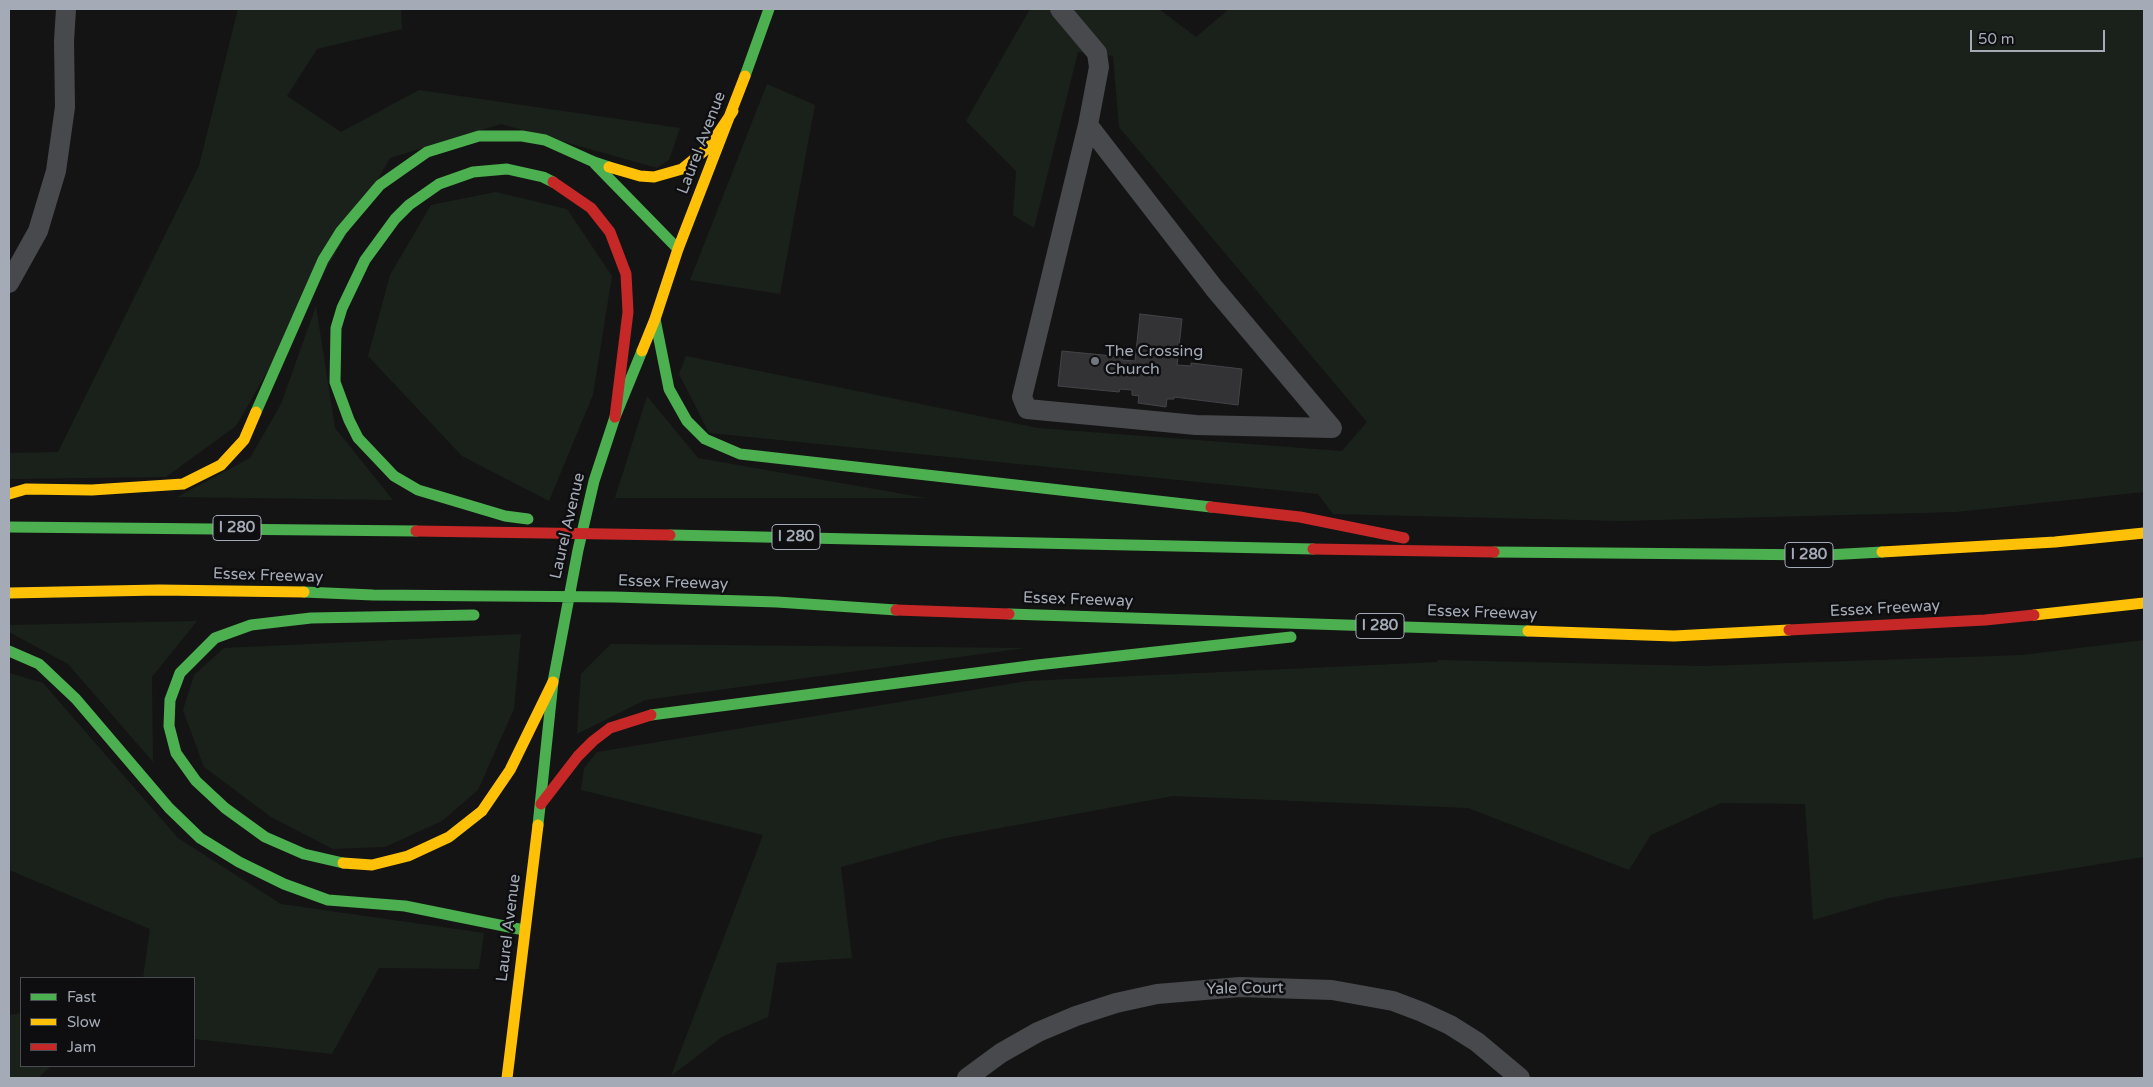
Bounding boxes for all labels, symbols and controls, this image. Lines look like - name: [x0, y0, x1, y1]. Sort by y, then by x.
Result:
- scale bar: [1973, 20, 2108, 52]
- text: 50 m: [1978, 30, 2015, 48]
- street label: Laurel Avenue: [674, 89, 730, 197]
- place label: The Crossing Church: [1105, 342, 1203, 380]
- marker: The Crossing Church: [1089, 355, 1101, 367]
- street label: Laurel Avenue: [546, 471, 590, 581]
- road number: I 280: [213, 516, 261, 540]
- road number: I 280: [772, 524, 820, 550]
- road number: I 280: [1785, 542, 1833, 568]
- street label: Essex Freeway: [212, 564, 324, 588]
- street label: Essex Freeway: [617, 571, 729, 595]
- street label: Essex Freeway: [1022, 588, 1134, 612]
- street label: Essex Freeway: [1829, 597, 1941, 621]
- street label: Essex Freeway: [1426, 601, 1538, 625]
- road number: I 280: [1356, 614, 1404, 638]
- street label: Laurel Avenue: [493, 873, 525, 983]
- legend: [20, 977, 195, 1067]
- street label: Yale Court: [1206, 979, 1284, 999]
- text: Fast: [67, 988, 96, 1006]
- text: Slow: [67, 1013, 101, 1031]
- text: Jam: [67, 1038, 96, 1056]

